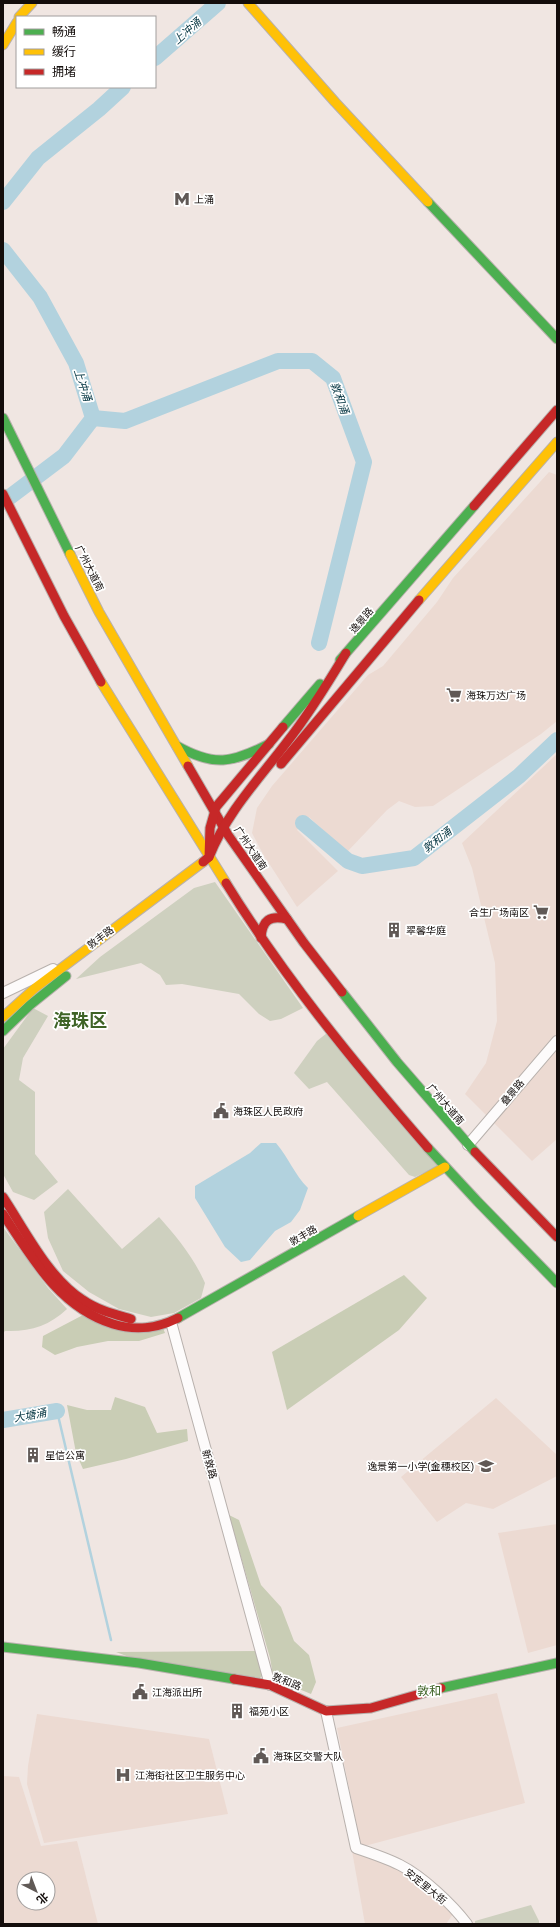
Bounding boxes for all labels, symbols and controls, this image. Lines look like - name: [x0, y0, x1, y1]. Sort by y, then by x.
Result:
- water label: 上冲涌: [171, 14, 205, 46]
- legend: [16, 16, 156, 88]
- text: 畅通: [52, 25, 76, 39]
- text: 缓行: [52, 45, 76, 59]
- text: 拥堵: [52, 65, 76, 79]
- metro station icon: 上涌: [173, 190, 191, 208]
- place label: 上涌: [194, 194, 214, 205]
- water label: 上冲涌: [72, 367, 94, 404]
- water label: 敦和涌: [329, 380, 352, 417]
- street label: 广州大道南: [73, 543, 106, 593]
- street label: 逸景路: [347, 605, 375, 635]
- supermarket icon: 海珠万达广场: [445, 686, 463, 704]
- place label: 海珠万达广场: [466, 690, 526, 701]
- street label: 广州大道南: [232, 824, 269, 872]
- water label: 敦和涌: [420, 824, 455, 855]
- supermarket icon: 合生广场南区: [532, 903, 550, 921]
- place label: 合生广场南区: [469, 907, 529, 918]
- building icon: 翠馨华庭: [385, 921, 403, 939]
- street label: 敦丰路: [85, 924, 116, 951]
- place label: 翠馨华庭: [406, 925, 446, 936]
- district label: 海珠区: [53, 1011, 107, 1031]
- street label: 叠景路: [499, 1077, 526, 1107]
- street label: 广州大道南: [425, 1082, 466, 1127]
- public building icon: 海珠区人民政府: [212, 1102, 230, 1120]
- place label: 海珠区人民政府: [233, 1106, 303, 1117]
- street label: 敦丰路: [288, 1223, 319, 1248]
- water label: 大塘涌: [13, 1406, 49, 1424]
- building icon: 星信公寓: [24, 1446, 42, 1464]
- street label: 新敦路: [200, 1448, 219, 1480]
- place label: 星信公寓: [45, 1450, 85, 1461]
- school or university icon: 逸景第一小学(金穗校区): [477, 1457, 495, 1475]
- place label: 逸景第一小学(金穗校区): [367, 1461, 474, 1472]
- street label: 敦和路: [271, 1671, 303, 1692]
- public building icon: 江海派出所: [131, 1683, 149, 1701]
- district label: 敦和: [417, 1684, 441, 1698]
- place label: 江海派出所: [152, 1687, 202, 1698]
- building icon: 福苑小区: [228, 1702, 246, 1720]
- place label: 福苑小区: [249, 1706, 289, 1717]
- public building icon: 海珠区交警大队: [252, 1747, 270, 1765]
- place label: 海珠区交警大队: [273, 1751, 343, 1762]
- hospital icon: 江海街社区卫生服务中心: [114, 1766, 132, 1784]
- place label: 江海街社区卫生服务中心: [135, 1770, 245, 1781]
- street label: 安定里大街: [403, 1866, 449, 1906]
- north arrow: [16, 1871, 56, 1911]
- text: 北: [35, 1890, 51, 1907]

